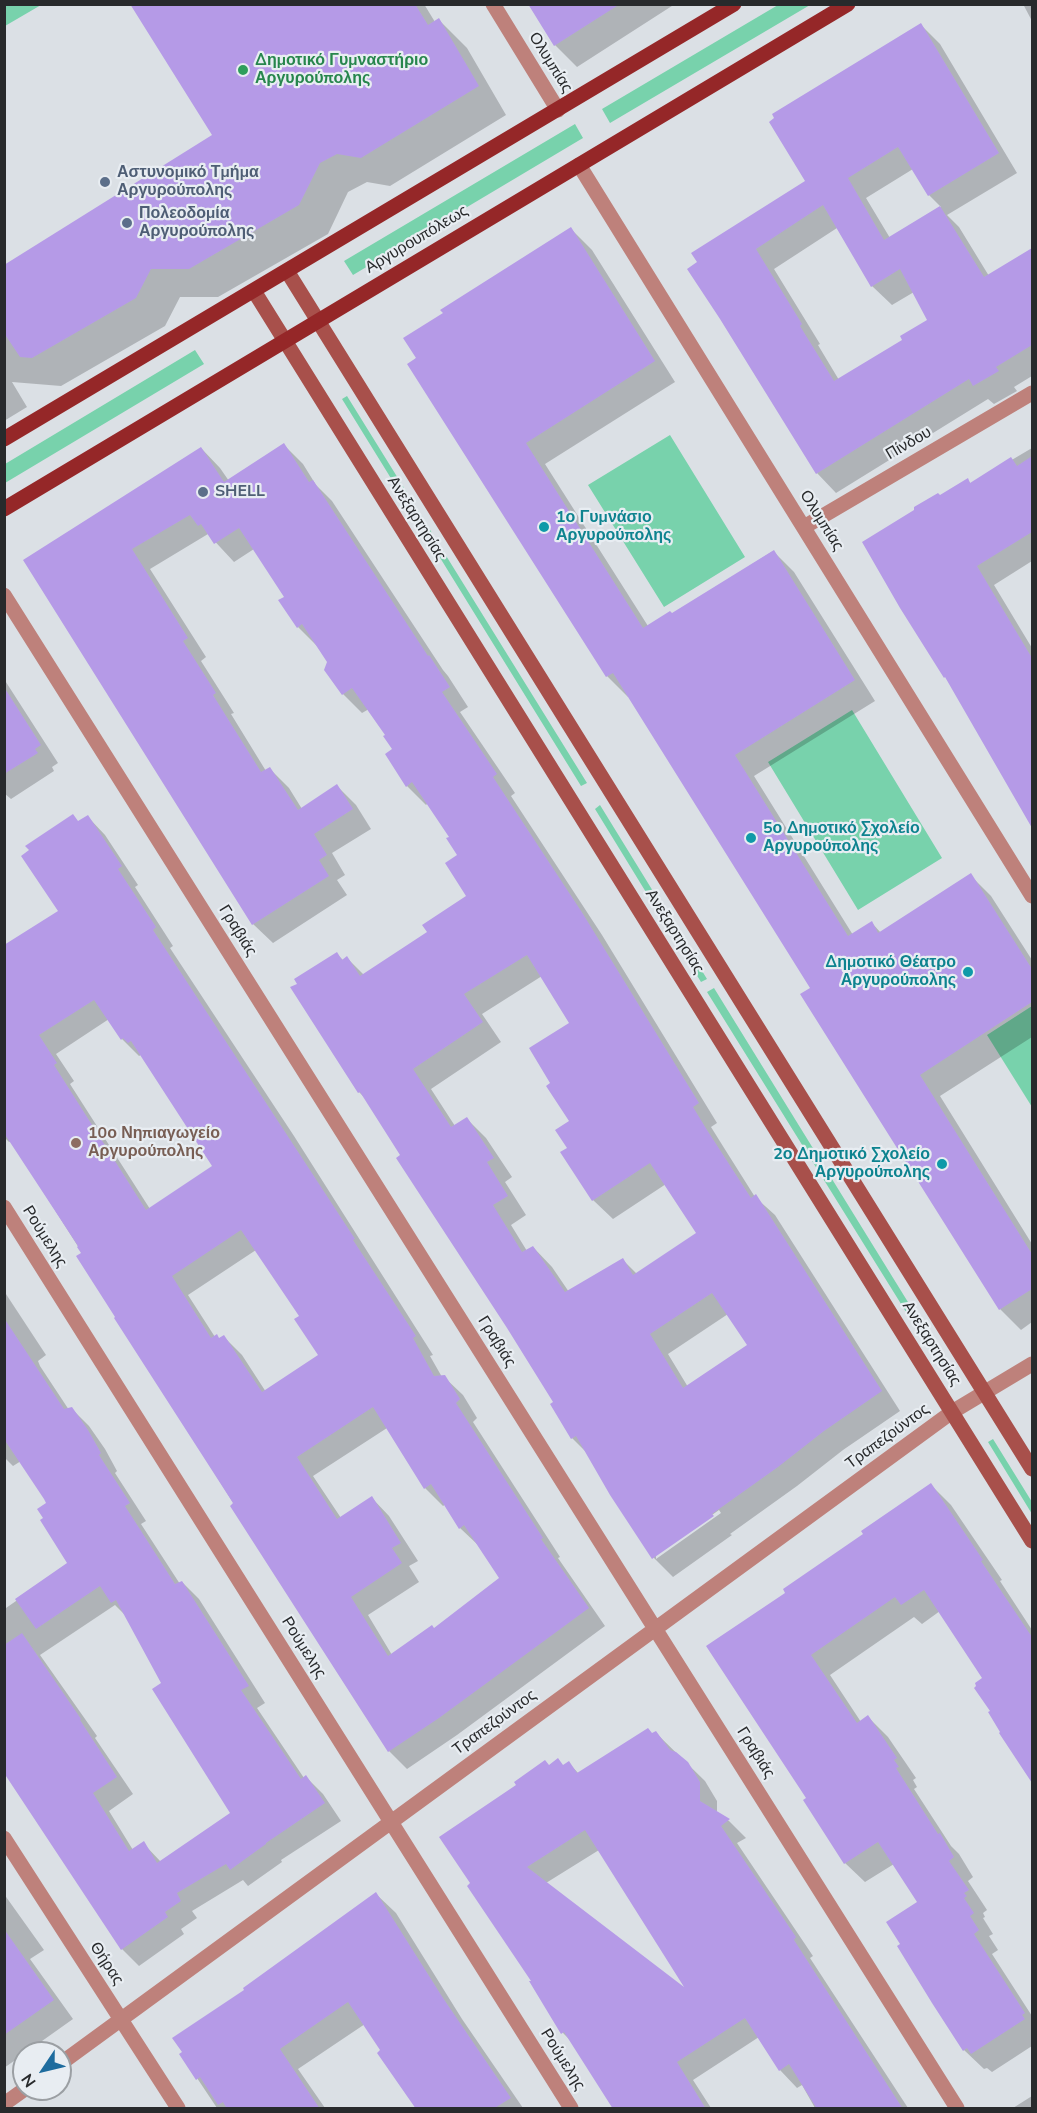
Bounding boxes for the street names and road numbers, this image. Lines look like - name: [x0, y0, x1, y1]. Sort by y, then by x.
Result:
- street label: Ολυμπίας: [524, 29, 576, 97]
- street label: Αργυρουπόλεως: [362, 202, 472, 278]
- street label: Πίνδου: [883, 423, 935, 465]
- street label: Ανεξαρτησίας: [382, 473, 450, 565]
- street label: Ολυμπίας: [795, 487, 847, 555]
- street label: Ανεξαρτησίας: [640, 886, 708, 978]
- street label: Γραβιάς: [214, 902, 260, 960]
- street label: Ρούμελης: [18, 1203, 70, 1271]
- street label: Ανεξαρτησίας: [897, 1298, 965, 1390]
- street label: Γραβιάς: [473, 1313, 519, 1371]
- street label: Τραπεζούντος: [842, 1400, 934, 1474]
- street label: Ρούμελης: [277, 1614, 329, 1682]
- street label: Τραπεζούντος: [449, 1686, 541, 1760]
- street label: Γραβιάς: [732, 1724, 778, 1782]
- street label: Θήρας: [85, 1939, 127, 1989]
- street label: Ρούμελης: [536, 2026, 588, 2094]

